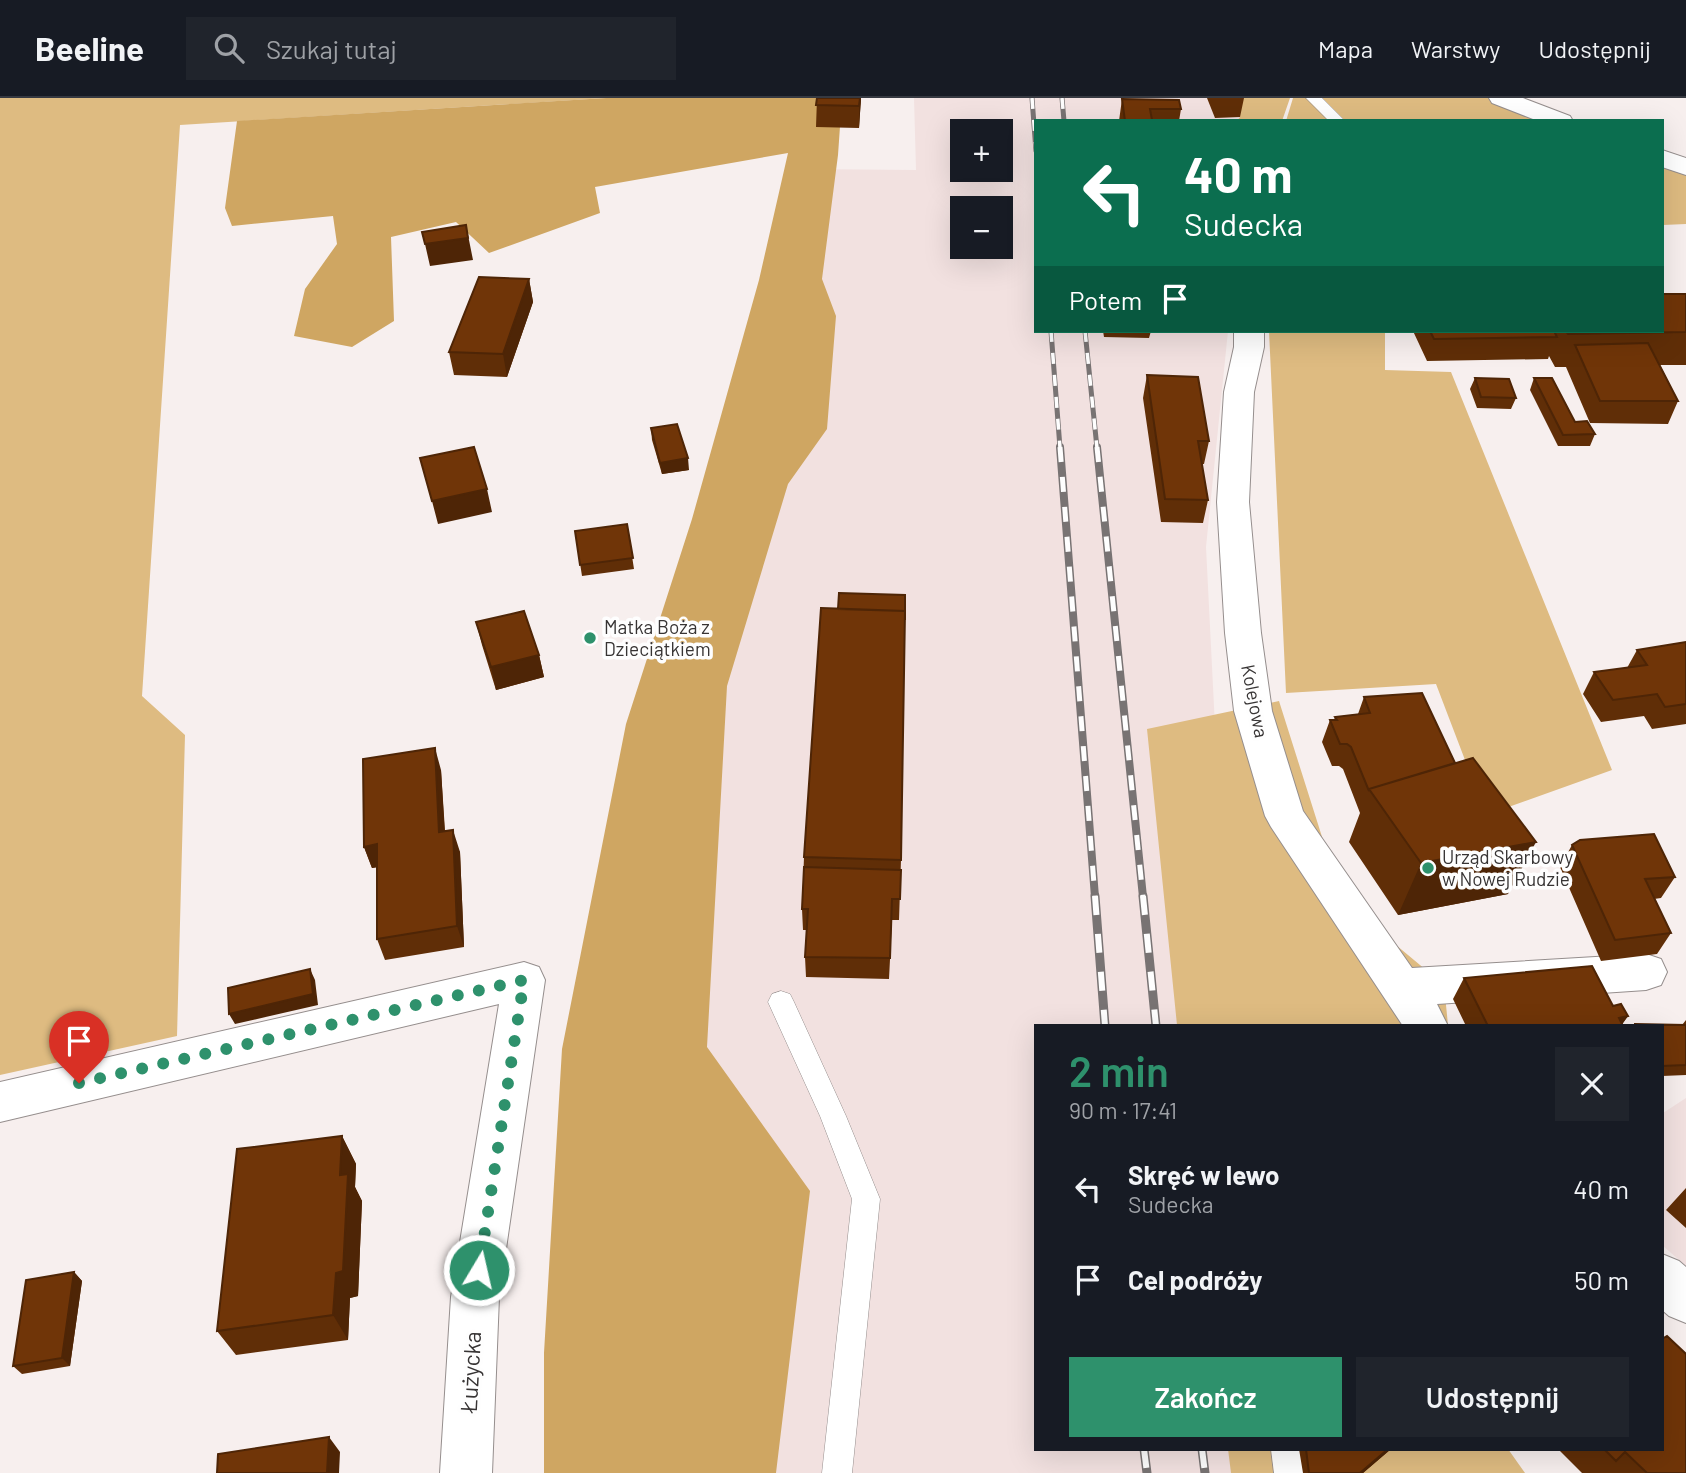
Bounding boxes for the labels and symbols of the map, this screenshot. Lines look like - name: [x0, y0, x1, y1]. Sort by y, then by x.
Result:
- place label: Matka Boża z Dzieciątkiem: [604, 615, 711, 660]
- marker: Matka Boża z Dzieciątkiem: [582, 630, 598, 646]
- street label: Kolejowa: [1237, 662, 1274, 739]
- place label: Urząd Skarbowy w Nowej Rudzie: [1442, 845, 1573, 890]
- marker: Urząd Skarbowy w Nowej Rudzie: [1420, 860, 1436, 876]
- pin: [49, 1011, 109, 1083]
- position arrow: [442, 1233, 516, 1307]
- street label: Łużycka: [454, 1330, 486, 1414]

